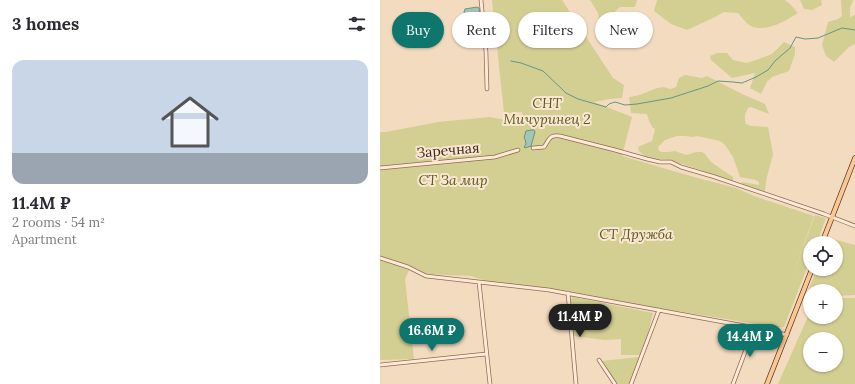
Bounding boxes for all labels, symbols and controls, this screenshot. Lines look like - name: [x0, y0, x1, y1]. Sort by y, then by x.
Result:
- chip: Buy: [392, 12, 444, 48]
- chip: Rent: [452, 12, 510, 48]
- chip: Filters: [518, 12, 587, 48]
- chip: New: [595, 12, 653, 48]
- text: 3 homes: [12, 13, 79, 35]
- icon: filters: [346, 13, 368, 35]
- icon: home: [154, 86, 226, 158]
- park label: СНТ Мичуринец 2: [503, 94, 591, 128]
- street label: Заречная: [416, 138, 480, 162]
- park label: СТ За мир: [418, 171, 488, 189]
- text: 11.4M ₽: [12, 192, 71, 214]
- text: 2 rooms · 54 m²: [12, 214, 105, 231]
- park label: СТ Дружба: [599, 225, 673, 243]
- text: Apartment: [12, 231, 77, 248]
- map controls: [803, 236, 843, 372]
- button: locate: [803, 236, 843, 276]
- button: +: [803, 284, 843, 324]
- pin: 11.4M ₽: [543, 304, 617, 338]
- text: 11.4M ₽: [558, 308, 602, 325]
- pin: 16.6M ₽: [395, 318, 469, 352]
- text: 16.6M ₽: [408, 322, 456, 339]
- pin: 14.4M ₽: [713, 324, 787, 358]
- text: 14.4M ₽: [727, 328, 773, 345]
- button: −: [803, 332, 843, 372]

